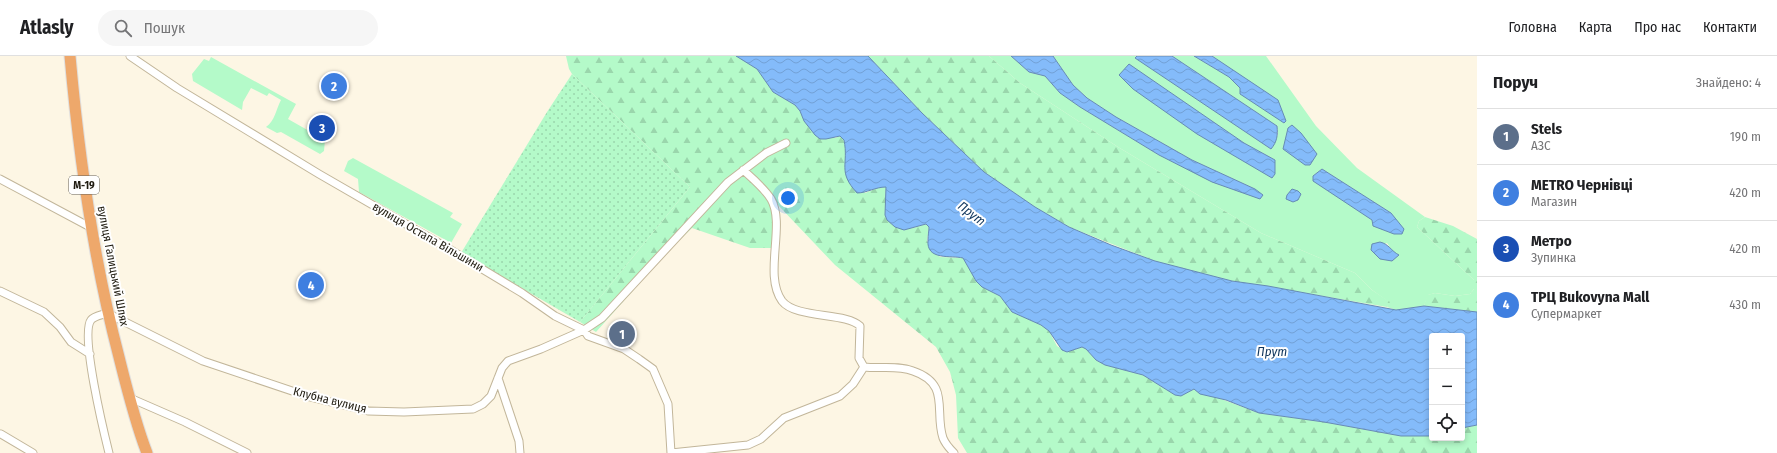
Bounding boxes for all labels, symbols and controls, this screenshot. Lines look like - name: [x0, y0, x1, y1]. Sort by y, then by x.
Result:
- search box: [98, 10, 378, 46]
- text: Atlasly: [20, 16, 74, 39]
- icon: search: [112, 17, 134, 39]
- text: Пошук: [144, 19, 185, 37]
- text: Головна: [1509, 19, 1557, 36]
- text: Карта: [1579, 19, 1612, 36]
- text: Про нас: [1634, 19, 1681, 36]
- text: Контакти: [1703, 19, 1757, 36]
- pin: 2: [321, 71, 347, 101]
- text: Поруч: [1493, 72, 1538, 93]
- text: Знайдено: 4: [1696, 75, 1761, 90]
- pin: 3: [309, 113, 335, 143]
- text: Stels: [1531, 120, 1562, 138]
- text: 1: [1503, 129, 1509, 144]
- text: 190 m: [1730, 129, 1761, 144]
- text: АЗС: [1531, 138, 1551, 153]
- road number: М-19: [69, 176, 99, 194]
- text: METRO Чернівці: [1531, 176, 1633, 194]
- text: 2: [1503, 185, 1509, 200]
- text: 420 m: [1729, 185, 1761, 200]
- your location: [778, 188, 798, 208]
- text: Магазин: [1531, 194, 1577, 209]
- water label: Прут: [955, 198, 988, 229]
- street label: вулиця Остапа Вільшини: [370, 199, 486, 275]
- street label: вулиця Галицький Шлях: [94, 205, 132, 328]
- text: Метро: [1531, 232, 1572, 250]
- text: 3: [1503, 241, 1509, 256]
- text: 420 m: [1729, 241, 1761, 256]
- text: Зупинка: [1531, 250, 1576, 265]
- pin: 4: [298, 270, 324, 300]
- text: ТРЦ Bukovyna Mall: [1531, 288, 1649, 306]
- text: 4: [1503, 297, 1509, 312]
- text: 430 m: [1729, 297, 1761, 312]
- text: Супермаркет: [1531, 306, 1602, 321]
- pin: 1: [609, 319, 635, 349]
- map controls: [1429, 333, 1465, 441]
- button: +: [1429, 333, 1465, 369]
- water label: Прут: [1257, 344, 1287, 359]
- button: −: [1429, 369, 1465, 405]
- street label: Клубна вулиця: [292, 384, 368, 416]
- button: locate: [1429, 405, 1465, 441]

